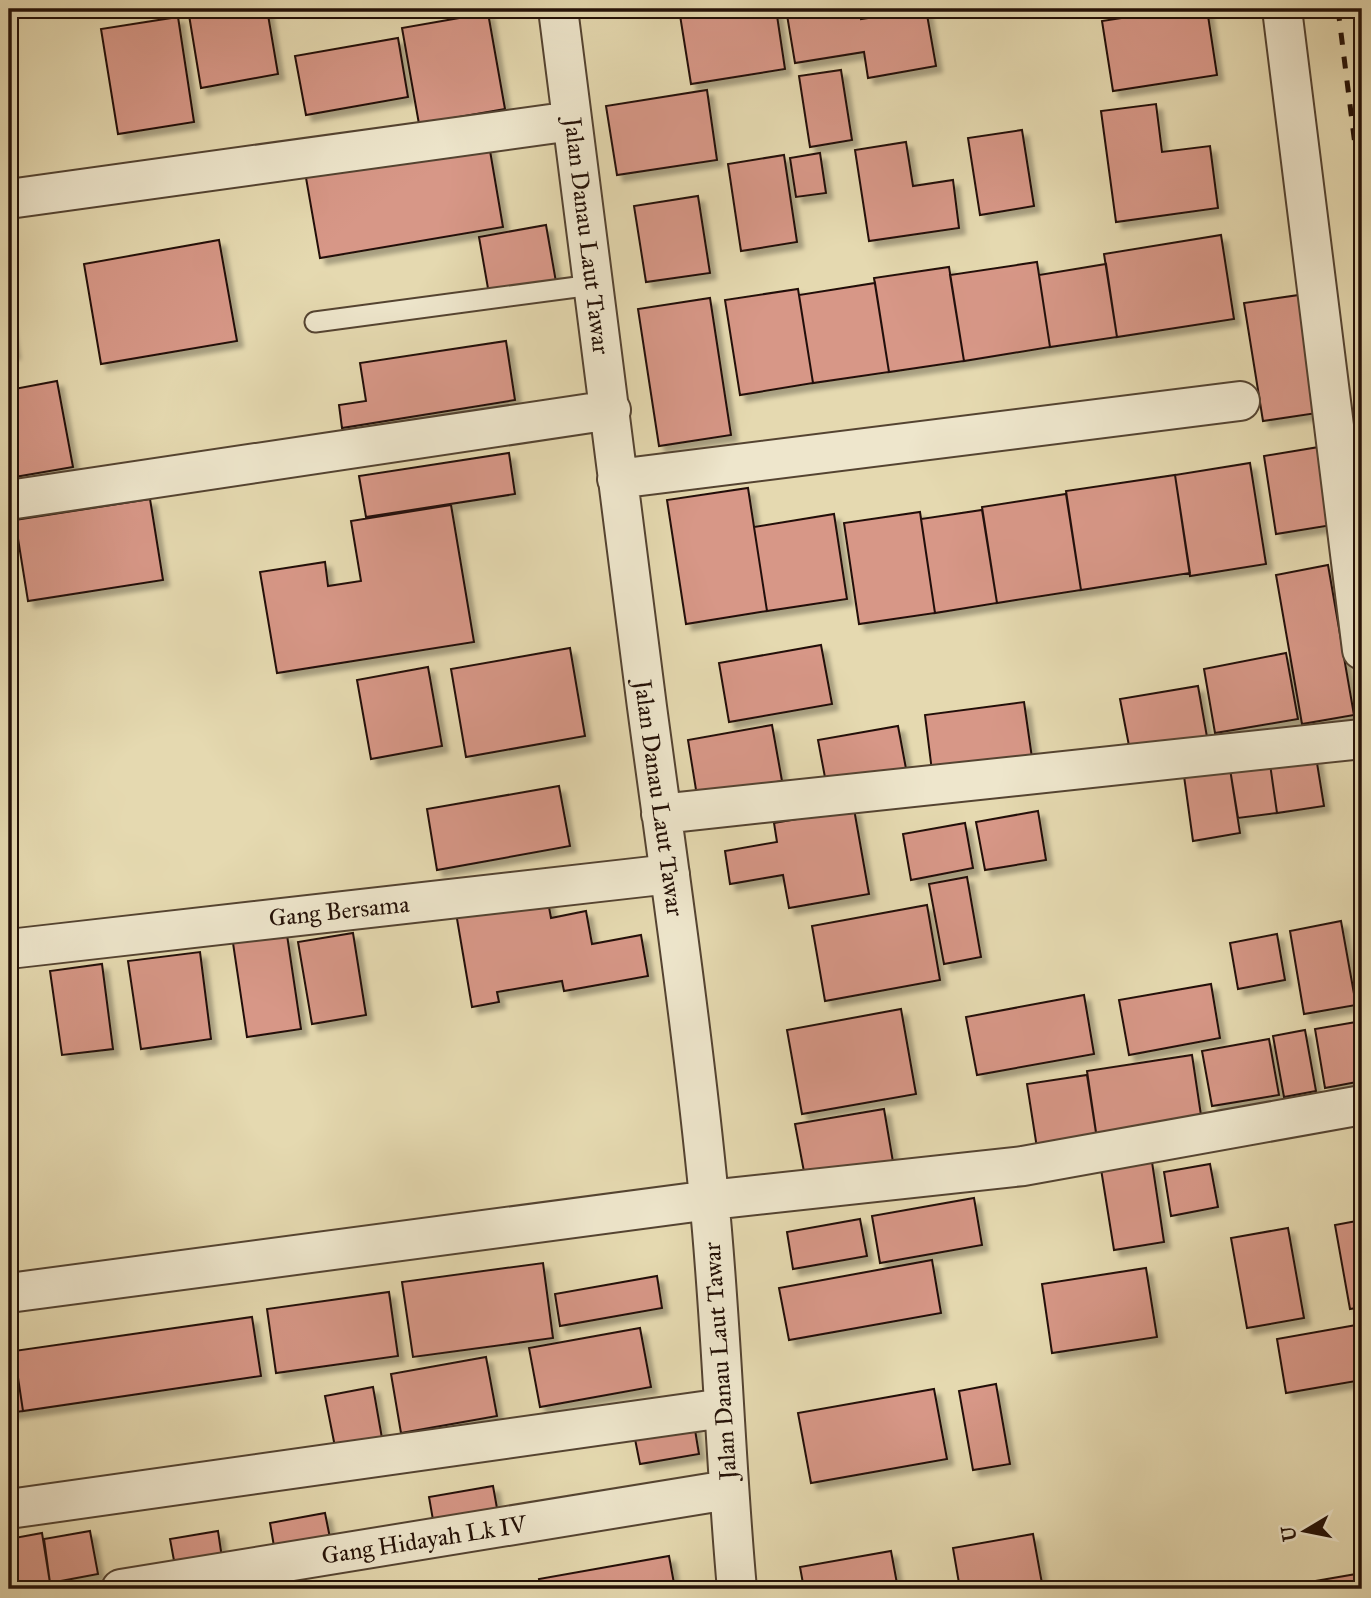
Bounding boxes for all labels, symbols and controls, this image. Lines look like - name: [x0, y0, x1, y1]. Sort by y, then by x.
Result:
- street label: Jalan Danau Laut Tawar: [557, 113, 616, 356]
- street label: Jalan Danau Laut Tawar: [627, 675, 690, 918]
- street label: Gang Bersama: [267, 889, 412, 933]
- street label: Jalan Danau Laut Tawar: [697, 1241, 743, 1484]
- north arrow: [1270, 1496, 1340, 1566]
- street label: Gang Hidayah Lk IV: [319, 1509, 530, 1571]
- text: U: [1276, 1524, 1301, 1543]

